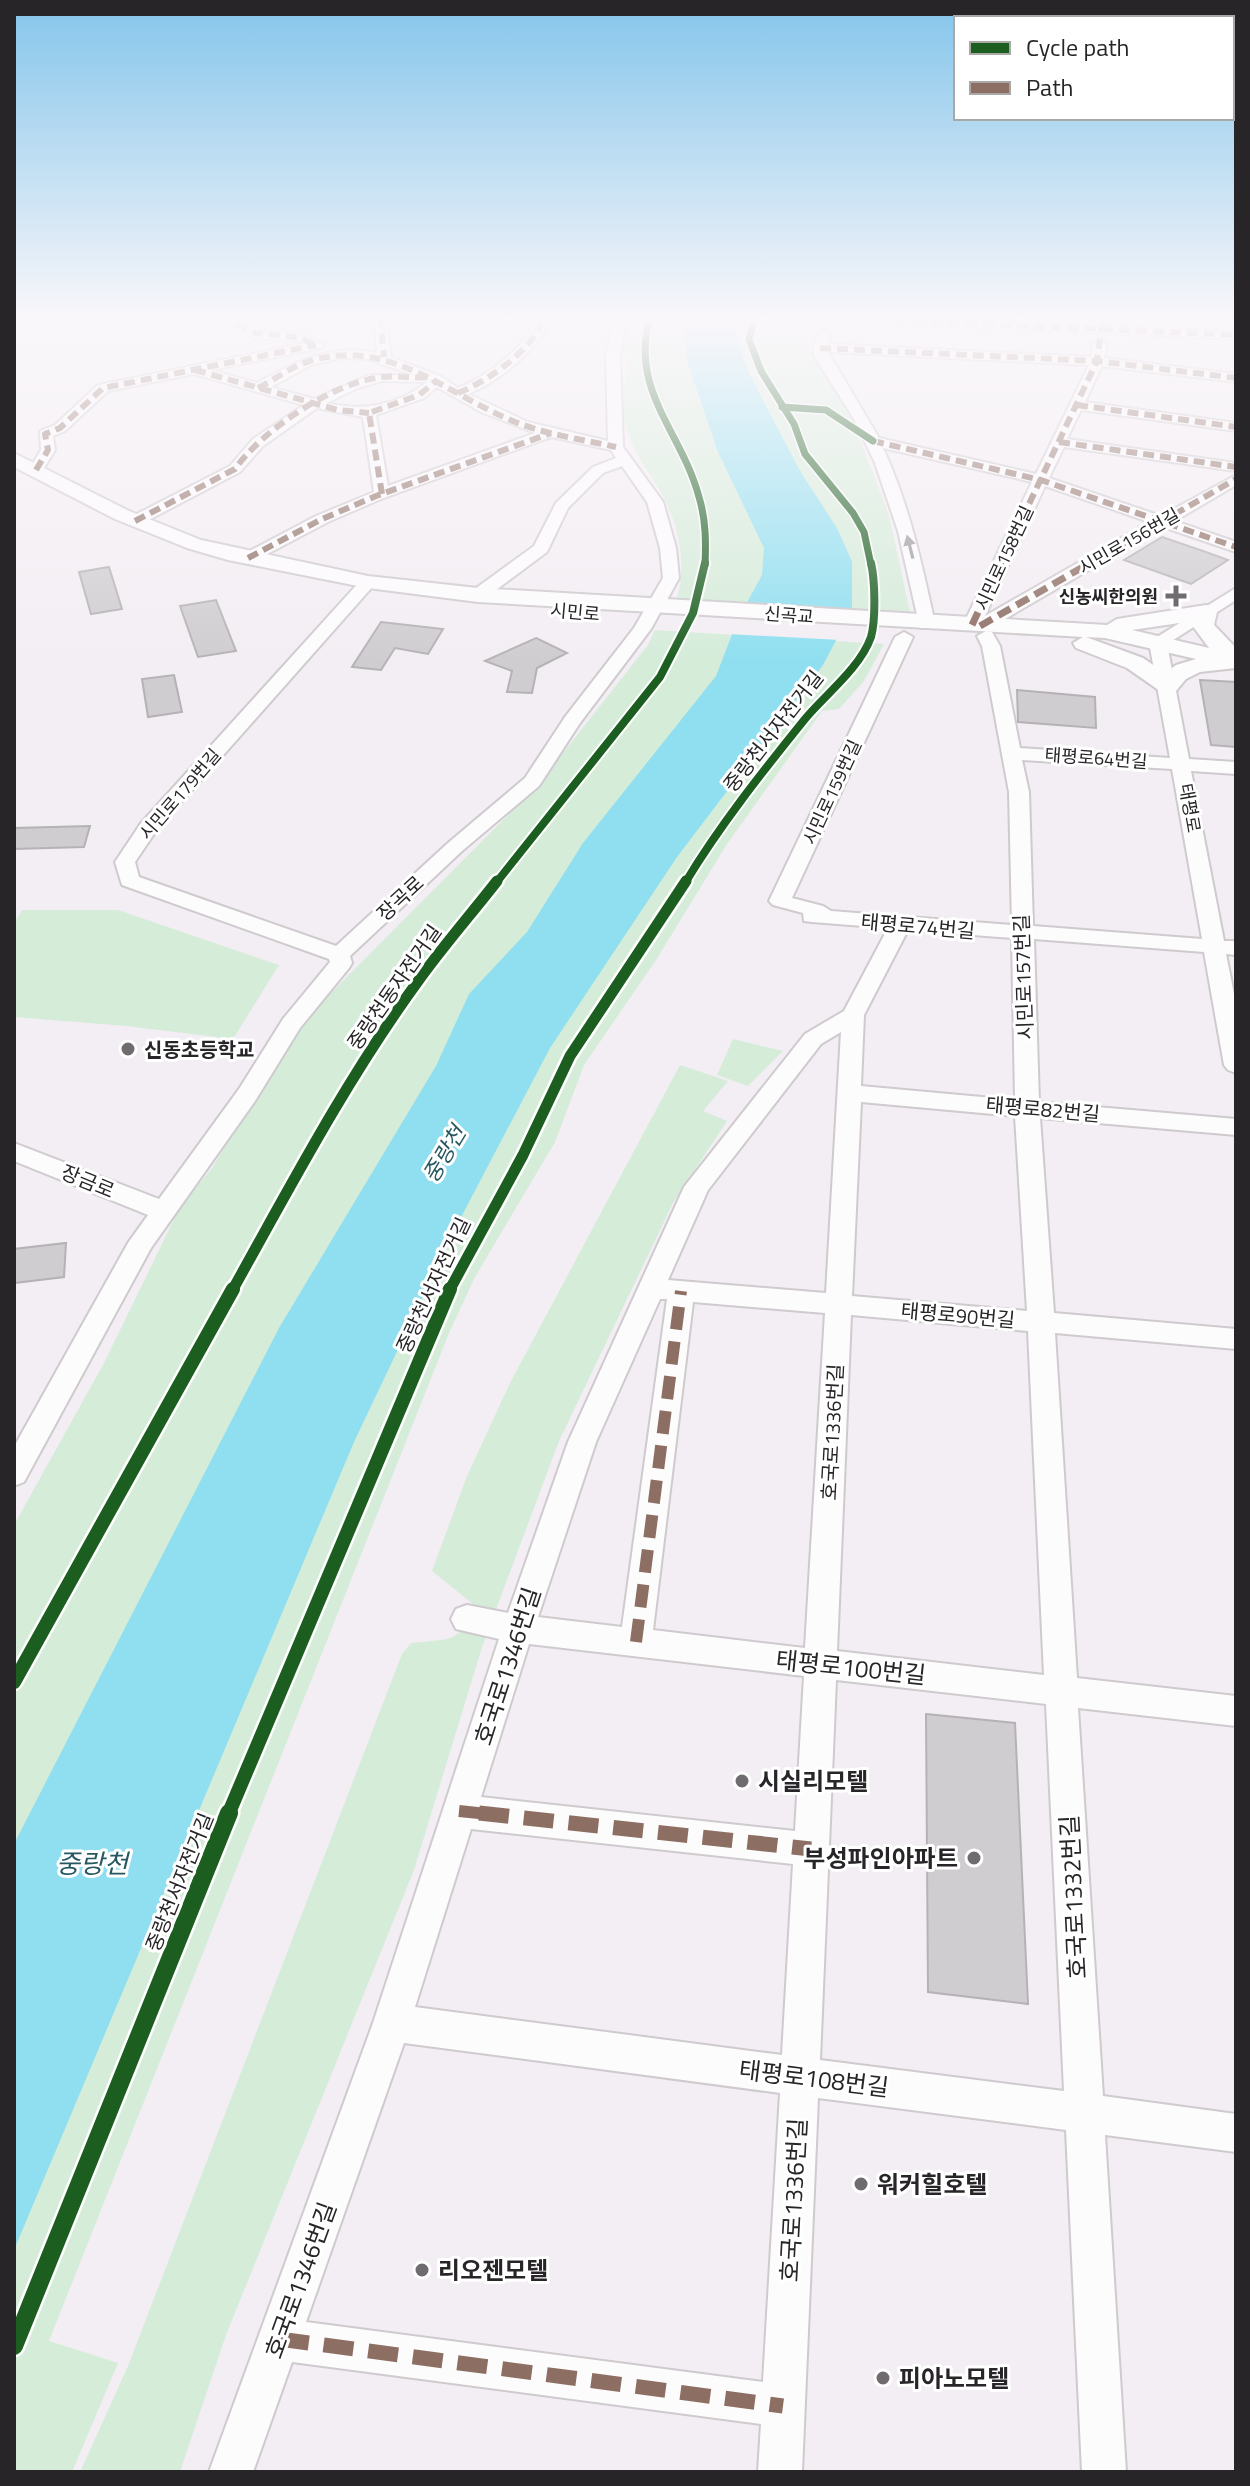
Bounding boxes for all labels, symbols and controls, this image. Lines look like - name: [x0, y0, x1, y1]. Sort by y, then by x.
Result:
- legend: [954, 16, 1234, 120]
- text: Cycle path: [1026, 29, 1129, 65]
- text: Path: [1026, 69, 1073, 105]
- street label: 시민로158번길: [968, 501, 1040, 615]
- street label: 시민로156번길: [1073, 501, 1185, 581]
- one-way arrow: [904, 535, 916, 560]
- place label: 신농씨한의원: [1059, 583, 1158, 610]
- marker: 신농씨한의원: [1165, 585, 1187, 607]
- street label: 시민로: [549, 596, 601, 628]
- street label: 신곡교: [763, 600, 815, 630]
- street label: 중랑천서자전거길: [715, 663, 831, 799]
- street label: 시민로159번길: [796, 735, 868, 849]
- street label: 태평로64번길: [1044, 741, 1148, 775]
- street label: 시민로179번길: [133, 742, 227, 846]
- street label: 태평로: [1172, 781, 1208, 835]
- street label: 장곡로: [369, 868, 431, 928]
- street label: 태평로74번길: [860, 906, 976, 946]
- street label: 시민로157번길: [1005, 914, 1041, 1040]
- street label: 중랑천동자전거길: [339, 918, 449, 1056]
- place label: 신동초등학교: [144, 1034, 254, 1065]
- marker: 신동초등학교: [119, 1040, 137, 1058]
- street label: 태평로82번길: [985, 1089, 1101, 1129]
- water label: 중랑천: [414, 1117, 476, 1189]
- street label: 장금로: [57, 1156, 119, 1206]
- street label: 중랑천서자전거길: [388, 1212, 478, 1358]
- street label: 태평로90번길: [900, 1295, 1016, 1335]
- street label: 호국로1336번길: [813, 1363, 851, 1501]
- street label: 호국로1346번길: [465, 1582, 549, 1750]
- street label: 태평로100번길: [774, 1641, 928, 1693]
- place label: 시실리모텔: [758, 1763, 868, 1799]
- marker: 시실리모텔: [733, 1772, 751, 1790]
- street label: 중랑천서자전거길: [137, 1808, 221, 1956]
- street label: 호국로1332번길: [1051, 1814, 1095, 1980]
- place label: 부성파인아파트: [803, 1840, 958, 1876]
- water label: 중랑천: [56, 1844, 131, 1883]
- marker: 부성파인아파트: [965, 1849, 983, 1867]
- street label: 태평로108번길: [737, 2051, 891, 2105]
- street label: 호국로1336번길: [771, 2117, 815, 2283]
- place label: 워커힐호텔: [877, 2166, 987, 2202]
- marker: 워커힐호텔: [852, 2175, 870, 2193]
- street label: 호국로1346번길: [255, 2197, 345, 2363]
- place label: 리오젠모텔: [438, 2252, 548, 2288]
- marker: 리오젠모텔: [413, 2261, 431, 2279]
- place label: 피아노모텔: [899, 2360, 1009, 2396]
- marker: 피아노모텔: [874, 2369, 892, 2387]

